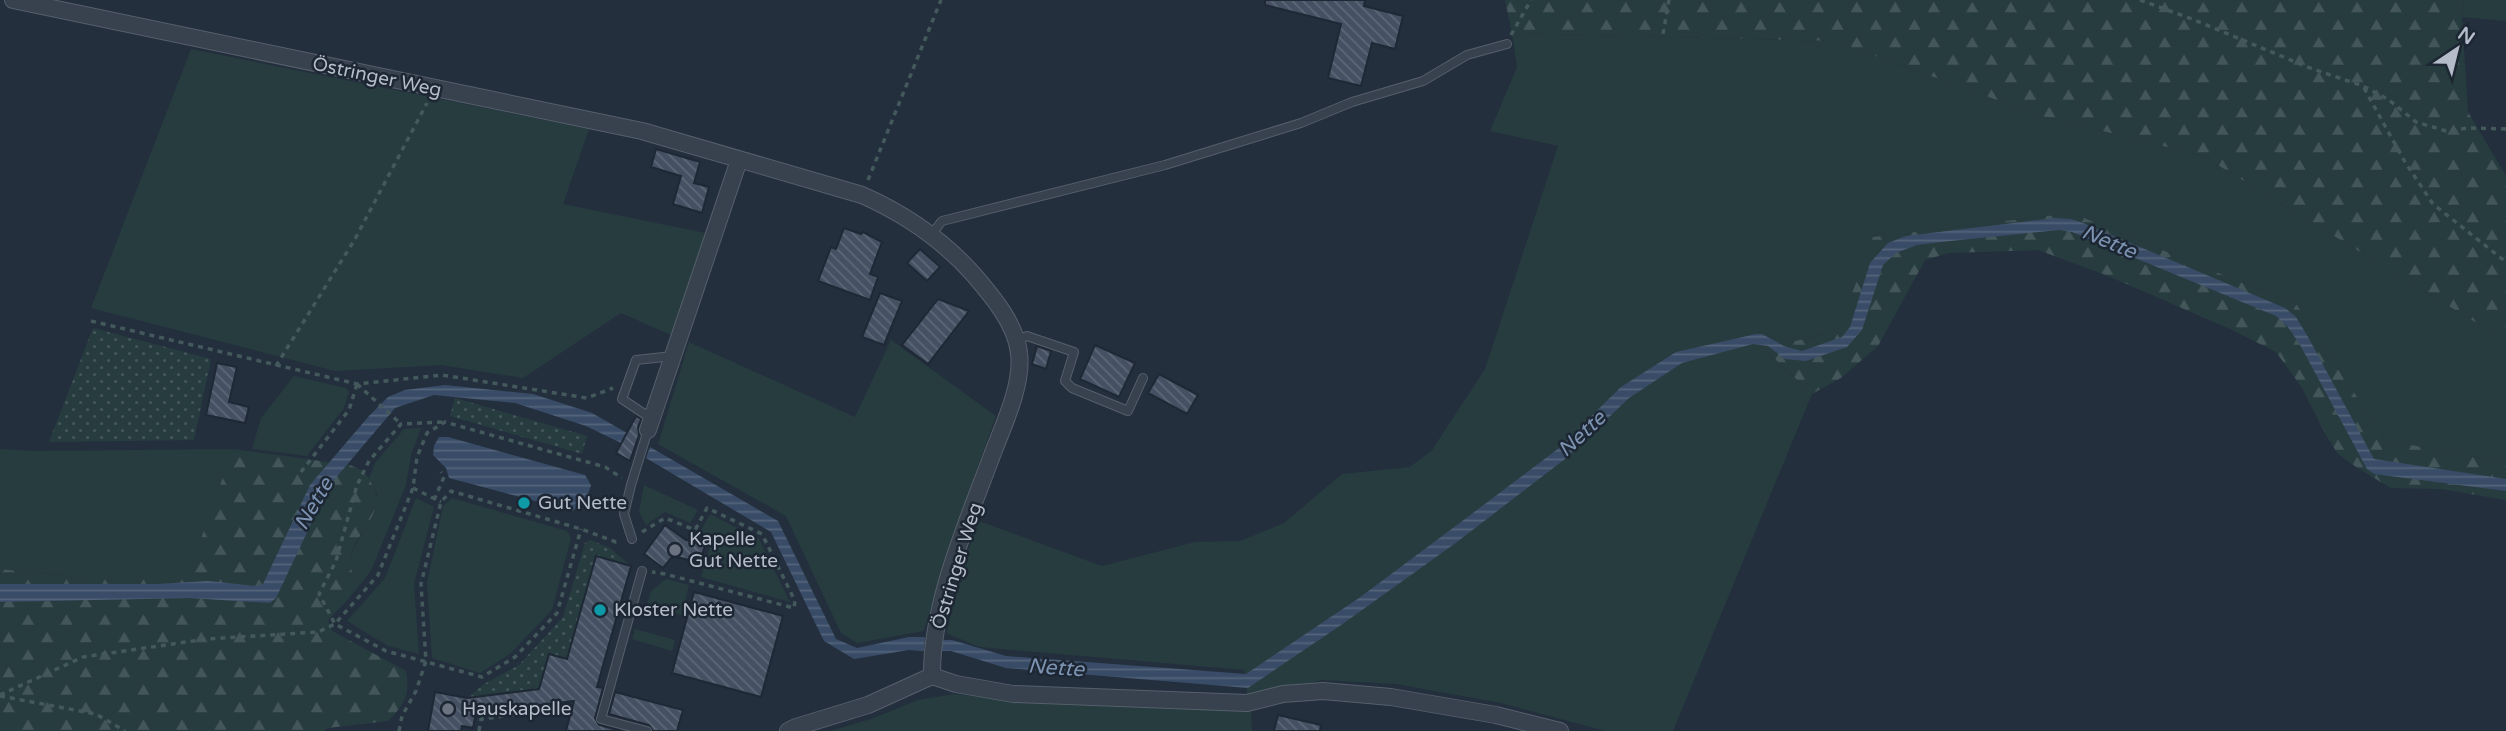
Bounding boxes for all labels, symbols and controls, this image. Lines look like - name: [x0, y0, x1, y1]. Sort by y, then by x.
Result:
- north arrow: [2422, 14, 2492, 84]
- text: N: [2454, 23, 2479, 49]
- street label: Östringer Weg: [311, 53, 443, 101]
- water label: Nette: [2078, 220, 2141, 265]
- water label: Nette: [1553, 405, 1612, 462]
- water label: Nette: [289, 472, 339, 535]
- place label: Gut Nette: [538, 492, 627, 514]
- marker: Gut Nette: [516, 495, 532, 511]
- street label: Östringer Weg: [927, 500, 987, 632]
- place label: Kapelle Gut Nette: [689, 528, 778, 572]
- marker: Kapelle Gut Nette: [667, 542, 683, 558]
- place label: Kloster Nette: [614, 599, 733, 621]
- marker: Kloster Nette: [592, 602, 608, 618]
- water label: Nette: [1027, 654, 1086, 683]
- place label: Hauskapelle: [462, 698, 571, 720]
- marker: Hauskapelle: [440, 701, 456, 717]

